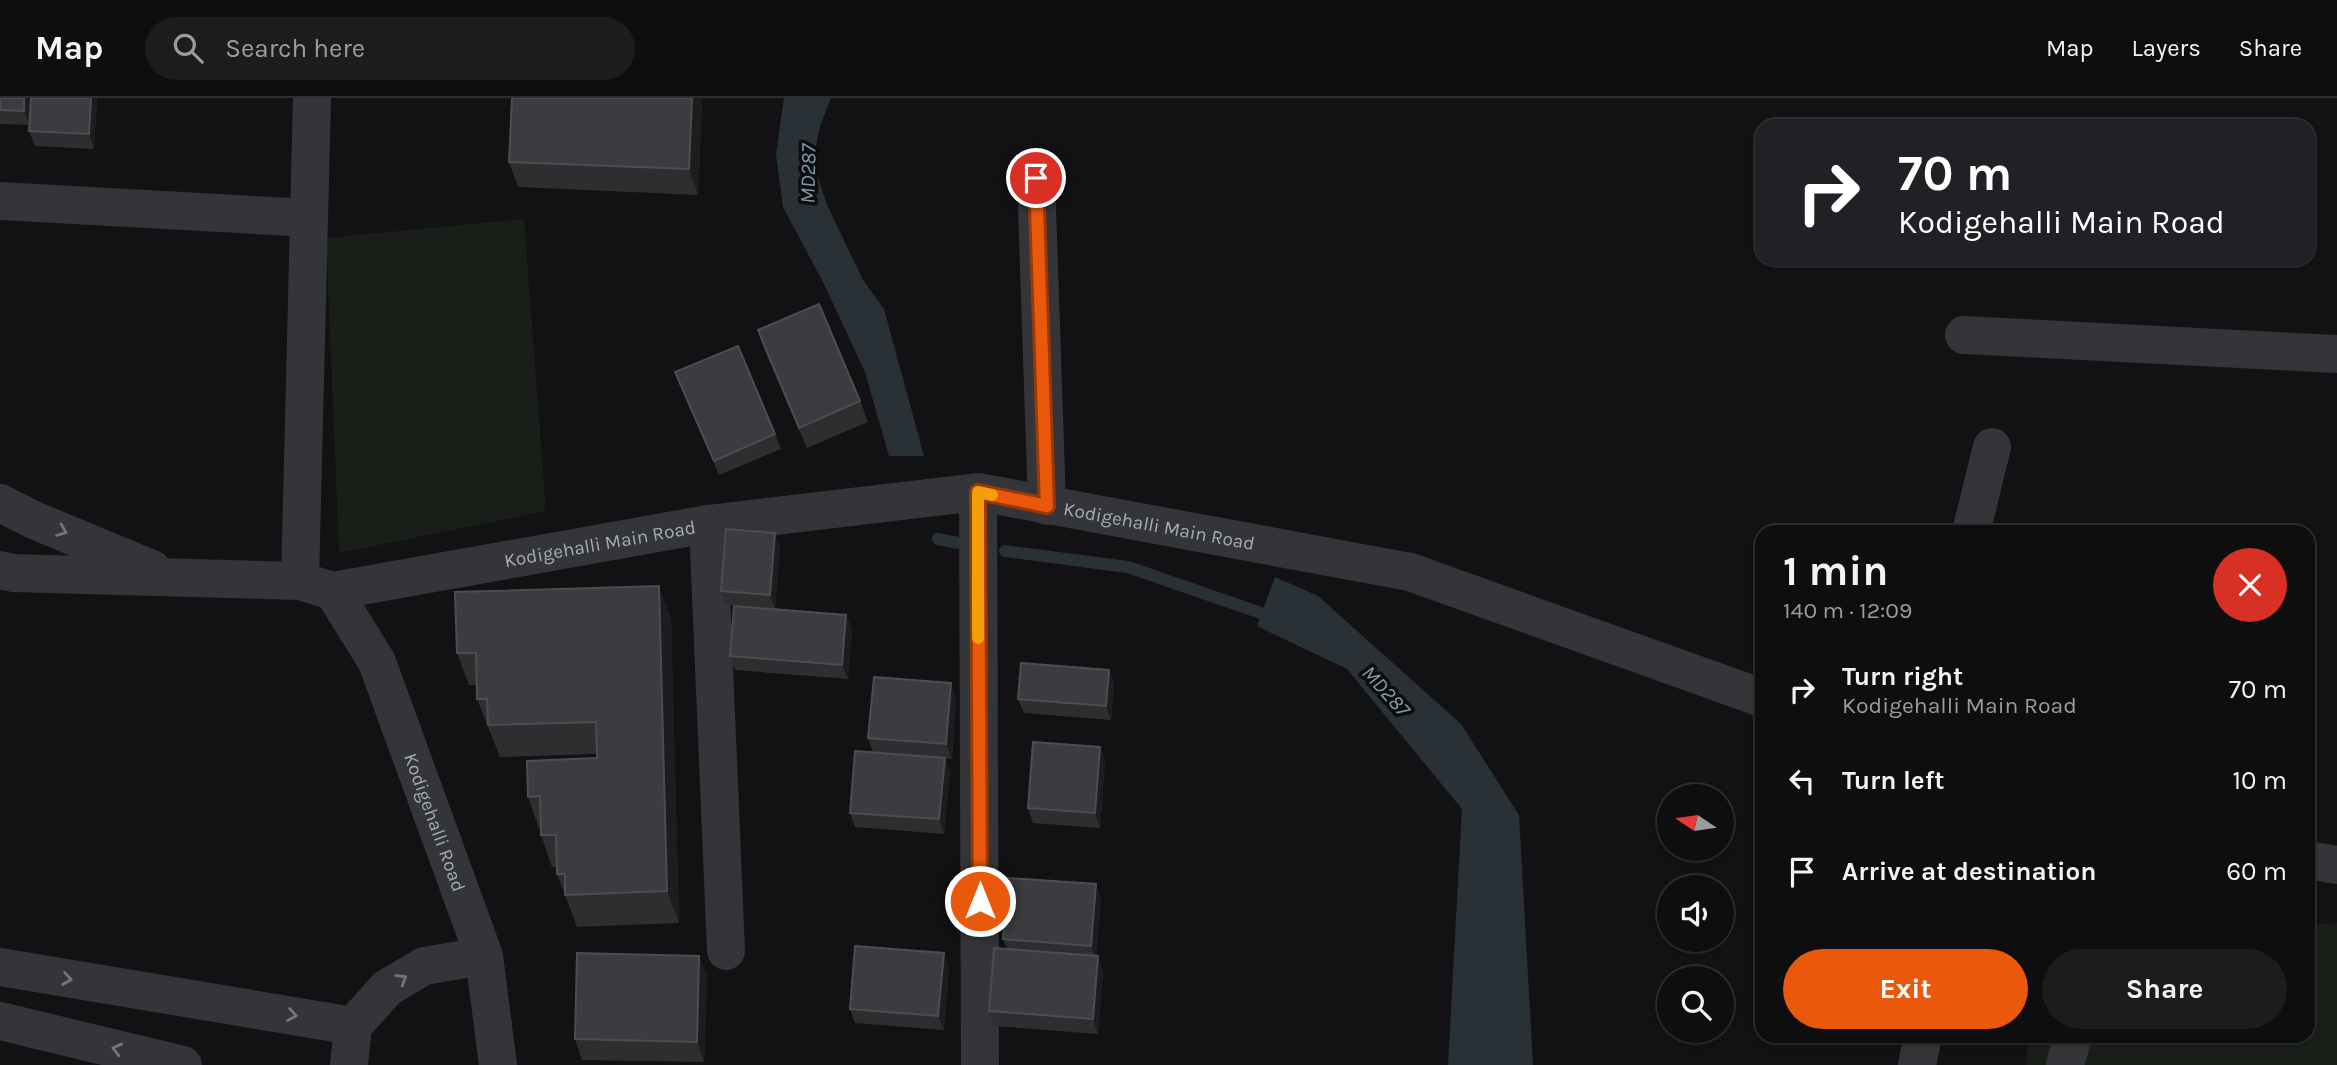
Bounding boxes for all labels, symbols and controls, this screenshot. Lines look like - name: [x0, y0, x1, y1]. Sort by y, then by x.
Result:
- search box: [145, 17, 635, 80]
- text: Map: [35, 29, 103, 67]
- icon: search: [169, 29, 207, 67]
- text: Search here: [225, 33, 365, 64]
- text: Map: [2046, 34, 2094, 62]
- text: Layers: [2132, 34, 2201, 62]
- text: Share: [2239, 34, 2302, 62]
- water label: MD287: [795, 143, 821, 204]
- text: 70 m: [1898, 145, 2012, 202]
- icon: right: [1783, 147, 1874, 238]
- pin: [1006, 148, 1066, 208]
- icon: arrive: [1017, 159, 1055, 197]
- text: Kodigehalli Main Road: [1898, 204, 2225, 241]
- street label: Kodigehalli Main Road: [1062, 498, 1256, 555]
- street label: Kodigehalli Main Road: [503, 516, 698, 572]
- one-way arrow: [55, 523, 67, 537]
- text: 1 min: [1783, 546, 1888, 596]
- button: close: [2213, 548, 2287, 622]
- text: 140 m · 12:09: [1783, 597, 1912, 624]
- water label: MD287: [1357, 661, 1416, 722]
- text: Turn right: [1842, 661, 1963, 692]
- icon: right: [1783, 671, 1821, 709]
- text: 70 m: [2229, 674, 2287, 705]
- text: Kodigehalli Main Road: [1842, 692, 2077, 719]
- street label: Kodigehalli Road: [399, 750, 470, 895]
- icon: left: [1783, 762, 1821, 800]
- text: Turn left: [1842, 765, 1944, 796]
- text: 10 m: [2232, 765, 2287, 796]
- north arrow: [1657, 784, 1734, 861]
- map controls: [1657, 784, 1734, 1043]
- icon: arrive: [1783, 853, 1821, 891]
- text: Arrive at destination: [1842, 856, 2096, 887]
- text: 60 m: [2226, 856, 2287, 887]
- position arrow: [943, 864, 1017, 938]
- button: sound: [1657, 875, 1734, 952]
- button: Exit: [1783, 949, 2028, 1029]
- button: Share: [2042, 949, 2287, 1029]
- button: search: [1657, 966, 1734, 1043]
- one-way arrow: [61, 971, 73, 986]
- one-way arrow: [395, 974, 408, 987]
- one-way arrow: [286, 1007, 298, 1022]
- one-way arrow: [111, 1043, 123, 1057]

